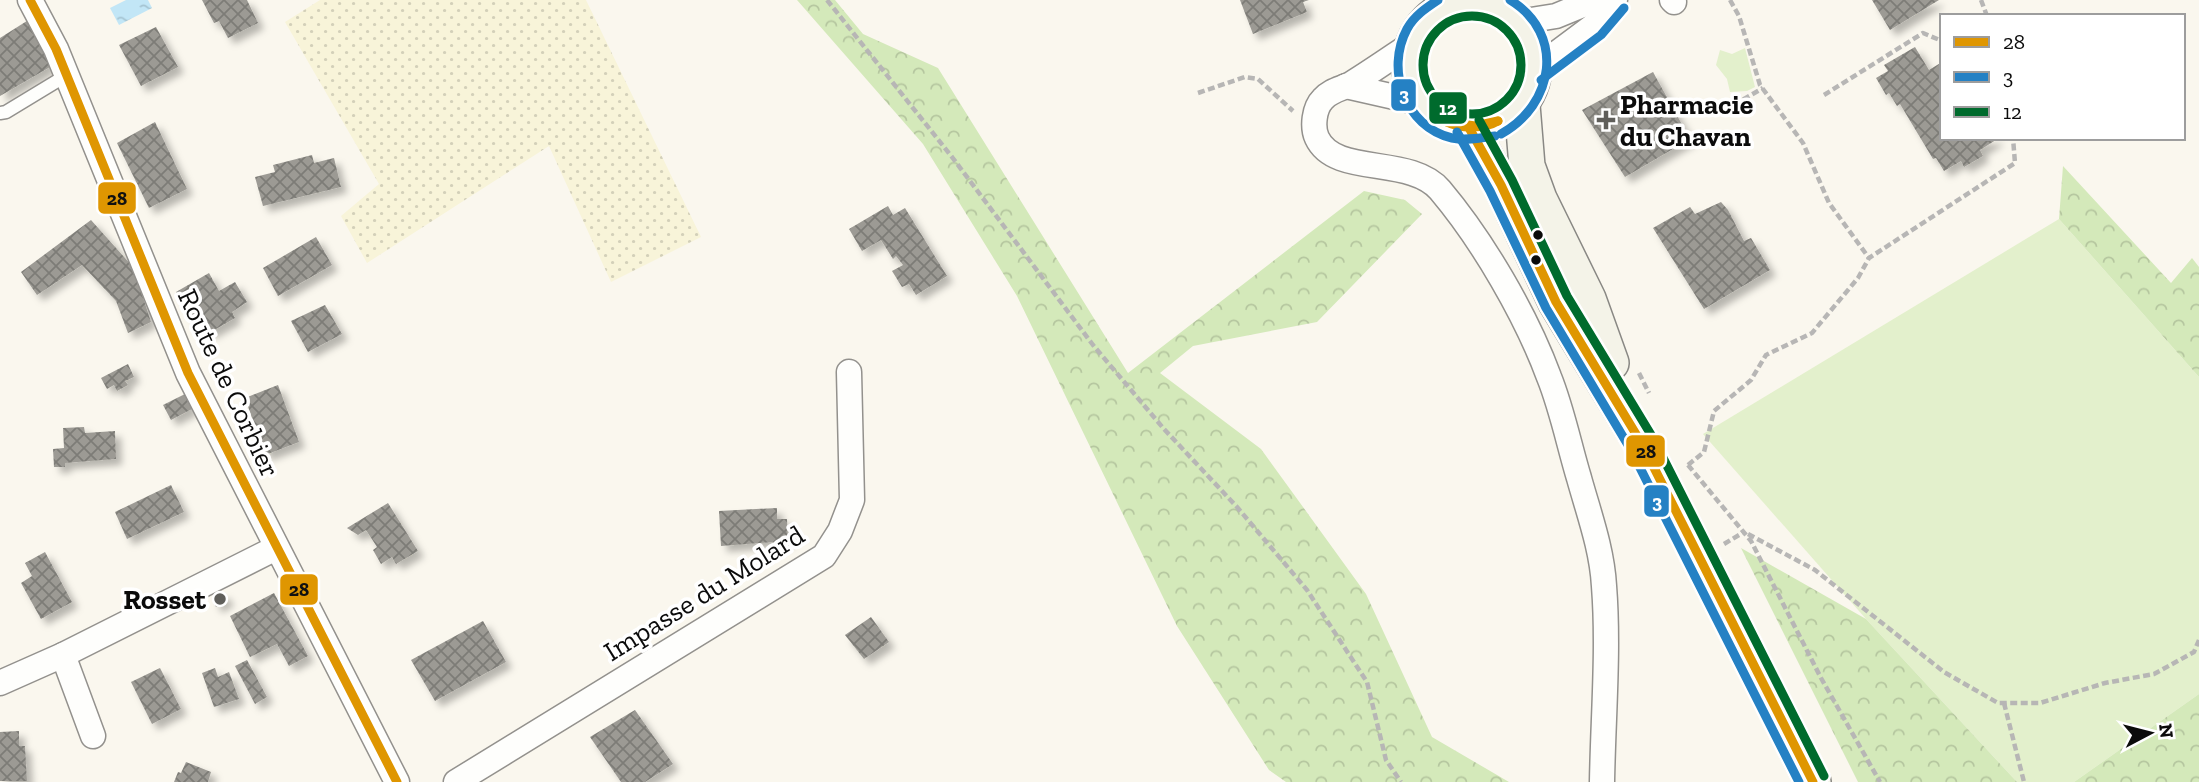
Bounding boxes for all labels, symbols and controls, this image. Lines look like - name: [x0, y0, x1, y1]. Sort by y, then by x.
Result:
- legend: [1940, 14, 2185, 140]
- text: 28: [2003, 29, 2025, 54]
- text: 3: [2003, 64, 2013, 89]
- line badge: 3: [1390, 78, 1417, 112]
- text: 3: [1399, 83, 1409, 106]
- place label: Pharmacie du Chavan: [1620, 88, 1753, 153]
- line badge: 12: [1428, 91, 1468, 125]
- text: 12: [1439, 97, 1457, 120]
- text: 12: [2003, 99, 2022, 124]
- marker: Pharmacie du Chavan: [1598, 112, 1614, 128]
- line badge: 28: [97, 181, 137, 215]
- text: 28: [107, 187, 127, 210]
- unlabelled marker: [1531, 228, 1545, 242]
- unlabelled marker: [1529, 253, 1543, 267]
- street label: Route de Corbier: [171, 284, 287, 482]
- line badge: 28: [1625, 434, 1666, 468]
- text: 28: [1636, 440, 1656, 463]
- line badge: 3: [1643, 484, 1670, 518]
- text: 3: [1652, 490, 1662, 513]
- street label: Impasse du Molard: [598, 518, 810, 668]
- line badge: 28: [279, 573, 319, 606]
- text: 28: [289, 578, 309, 601]
- place label: Rosset: [123, 583, 207, 616]
- marker: Rosset: [212, 591, 228, 607]
- north arrow: [2115, 698, 2185, 768]
- text: N: [2154, 722, 2179, 740]

